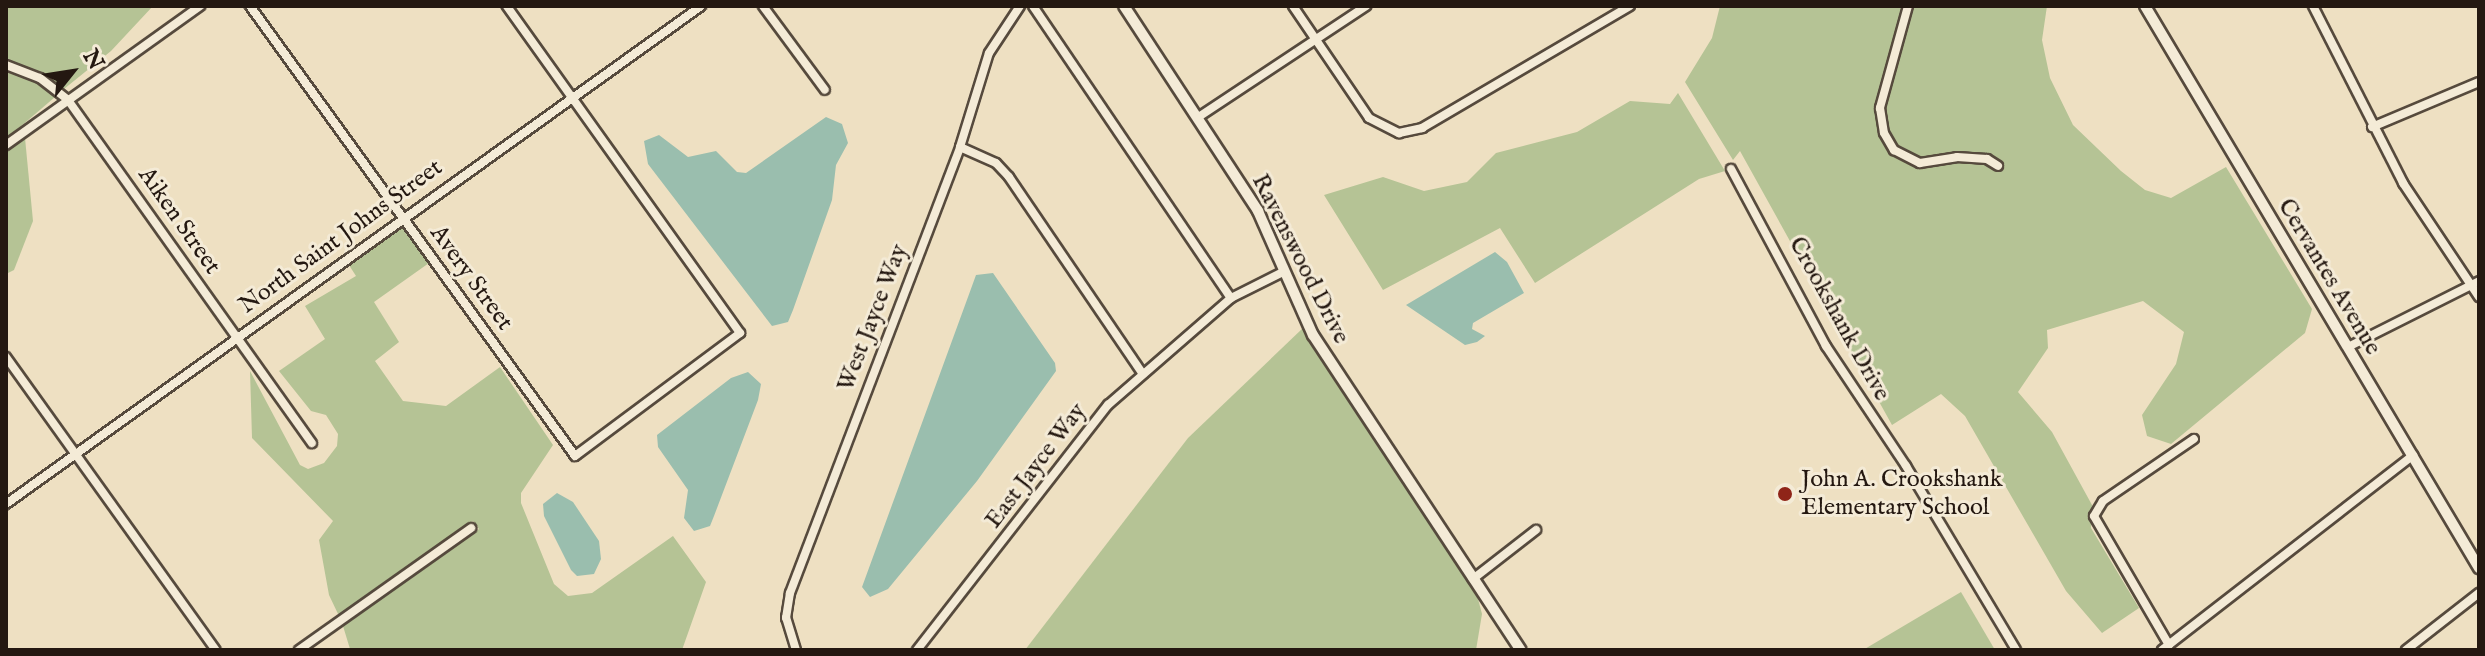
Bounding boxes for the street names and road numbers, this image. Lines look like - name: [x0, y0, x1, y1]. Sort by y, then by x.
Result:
- street label: North Saint Johns Street: [234, 154, 448, 320]
- street label: Aiken Street: [132, 162, 226, 280]
- street label: Ravenswood Drive: [1245, 169, 1355, 349]
- street label: Cervantes Avenue: [2271, 194, 2387, 360]
- street label: Avery Street: [423, 220, 519, 336]
- street label: Crookshank Drive: [1782, 232, 1896, 406]
- street label: West Jayce Way: [832, 240, 914, 396]
- street label: East Jayce Way: [979, 398, 1093, 534]

